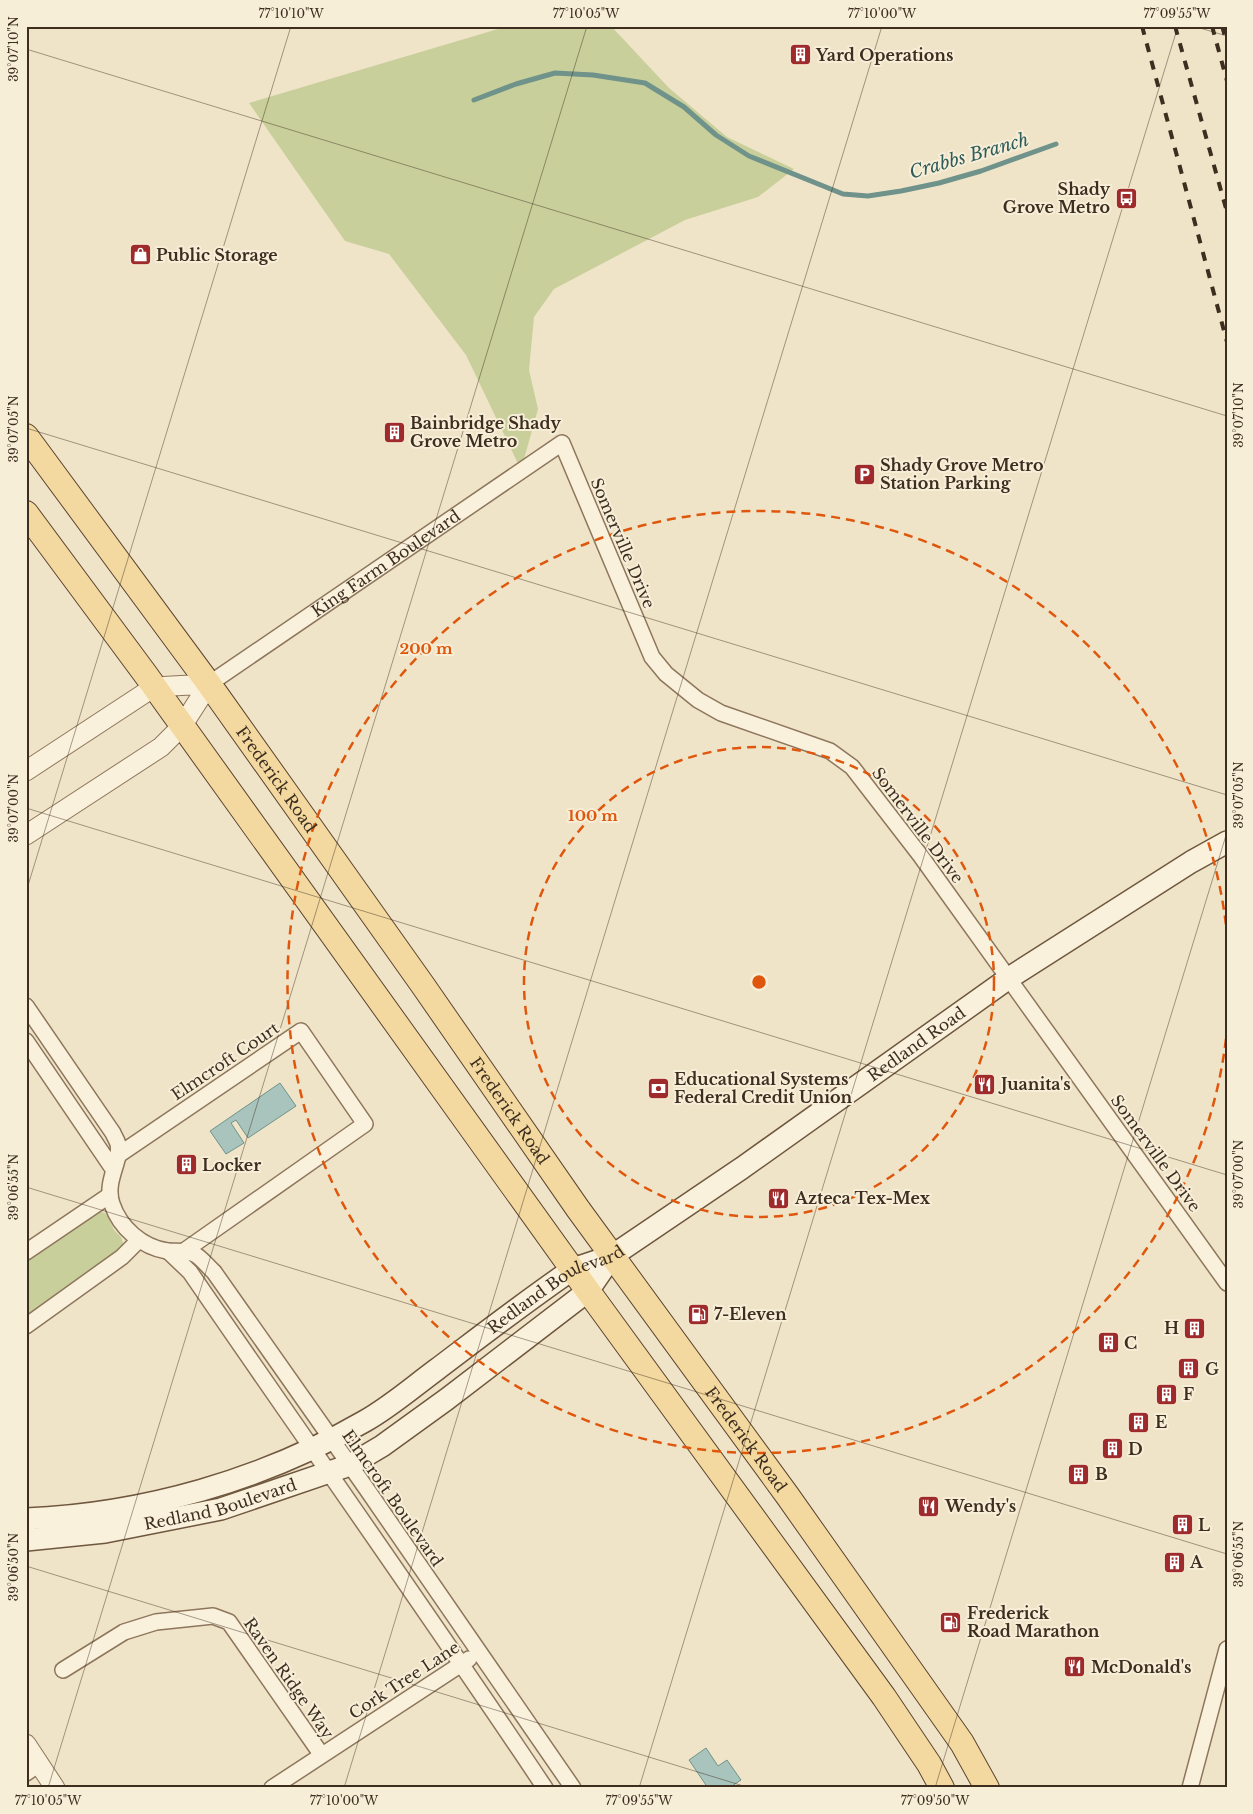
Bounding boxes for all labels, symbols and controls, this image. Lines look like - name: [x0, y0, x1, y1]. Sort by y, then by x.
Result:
- text: 77°10'10"W: [258, 6, 324, 21]
- text: 77°10'05"W: [553, 6, 620, 21]
- text: 77°10'00"W: [848, 6, 917, 21]
- text: 77°09'55"W: [1144, 6, 1211, 21]
- text: 39°07'10"N: [6, 16, 21, 82]
- building icon: Yard Operations: [788, 43, 812, 67]
- place label: Yard Operations: [815, 45, 953, 65]
- water label: Crabbs Branch: [907, 128, 1031, 184]
- place label: Shady Grove Metro: [1003, 179, 1111, 217]
- bus stop icon: Shady Grove Metro: [1114, 186, 1138, 210]
- shop icon: Public Storage: [128, 243, 152, 267]
- place label: Public Storage: [156, 245, 278, 265]
- text: 39°07'10"N: [1231, 382, 1246, 448]
- text: 39°07'05"N: [6, 395, 21, 463]
- place label: Bainbridge Shady Grove Metro: [410, 413, 561, 451]
- building icon: Bainbridge Shady Grove Metro: [382, 420, 406, 444]
- place label: Shady Grove Metro Station Parking: [880, 455, 1043, 493]
- parking icon: Shady Grove Metro Station Parking: [852, 462, 876, 486]
- street label: Somerville Drive: [586, 475, 660, 611]
- street label: King Farm Boulevard: [307, 505, 464, 621]
- text: 200 m: [400, 639, 453, 658]
- street label: Frederick Road: [232, 722, 321, 836]
- text: 39°07'05"N: [1231, 761, 1246, 829]
- street label: Somerville Drive: [868, 763, 968, 887]
- text: 39°07'00"N: [6, 773, 21, 842]
- text: 100 m: [568, 806, 618, 825]
- centre of rings: [750, 973, 768, 991]
- street label: Redland Road: [863, 1002, 969, 1086]
- street label: Elmcroft Court: [167, 1018, 283, 1104]
- street label: Frederick Road: [466, 1053, 554, 1168]
- place label: Educational Systems Federal Credit Union: [674, 1069, 853, 1107]
- restaurant icon: Juanita's: [973, 1072, 997, 1096]
- place label: Juanita's: [998, 1074, 1071, 1094]
- bank icon: Educational Systems Federal Credit Union: [646, 1076, 670, 1100]
- street label: Somerville Drive: [1107, 1091, 1205, 1215]
- text: 39°07'00"N: [1231, 1139, 1246, 1208]
- text: 39°06'55"N: [6, 1153, 21, 1220]
- building icon: Locker: [174, 1153, 198, 1177]
- place label: Locker: [202, 1155, 261, 1175]
- restaurant icon: Azteca Tex-Mex: [767, 1186, 791, 1210]
- place label: Azteca Tex-Mex: [794, 1188, 931, 1208]
- street label: Redland Boulevard: [483, 1240, 628, 1338]
- fuel station icon: 7-Eleven: [686, 1302, 710, 1326]
- place label: 7-Eleven: [714, 1304, 787, 1324]
- building icon: H: [1183, 1316, 1207, 1340]
- place label: H: [1164, 1318, 1179, 1338]
- building icon: C: [1096, 1331, 1120, 1355]
- place label: C: [1124, 1333, 1137, 1353]
- building icon: G: [1177, 1357, 1201, 1381]
- place label: G: [1205, 1359, 1219, 1379]
- building icon: F: [1155, 1382, 1179, 1406]
- street label: Frederick Road: [701, 1383, 791, 1496]
- place label: F: [1183, 1384, 1194, 1404]
- building icon: E: [1127, 1410, 1151, 1434]
- place label: E: [1155, 1412, 1167, 1432]
- street label: Elmcroft Boulevard: [338, 1426, 448, 1570]
- building icon: D: [1100, 1437, 1124, 1461]
- place label: D: [1128, 1439, 1143, 1459]
- building icon: B: [1067, 1462, 1091, 1486]
- place label: B: [1095, 1464, 1108, 1484]
- street label: Redland Boulevard: [142, 1474, 299, 1534]
- restaurant icon: Wendy's: [917, 1494, 941, 1518]
- place label: Wendy's: [944, 1496, 1016, 1516]
- building icon: L: [1170, 1513, 1194, 1537]
- place label: L: [1198, 1515, 1210, 1535]
- text: 39°06'55"N: [1231, 1520, 1246, 1587]
- text: 39°06'50"N: [6, 1533, 21, 1601]
- building icon: A: [1162, 1550, 1186, 1574]
- place label: A: [1189, 1552, 1204, 1572]
- place label: Frederick Road Marathon: [967, 1603, 1100, 1641]
- fuel station icon: Frederick Road Marathon: [939, 1610, 963, 1634]
- street label: Raven Ridge Way: [240, 1614, 339, 1743]
- street label: Cork Tree Lane: [345, 1637, 463, 1723]
- restaurant icon: McDonald's: [1063, 1655, 1087, 1679]
- place label: McDonald's: [1091, 1657, 1192, 1677]
- text: 77°10'05"W: [15, 1793, 82, 1808]
- text: 77°10'00"W: [310, 1793, 379, 1808]
- text: 77°09'55"W: [606, 1793, 673, 1808]
- text: 77°09'50"W: [901, 1793, 970, 1808]

